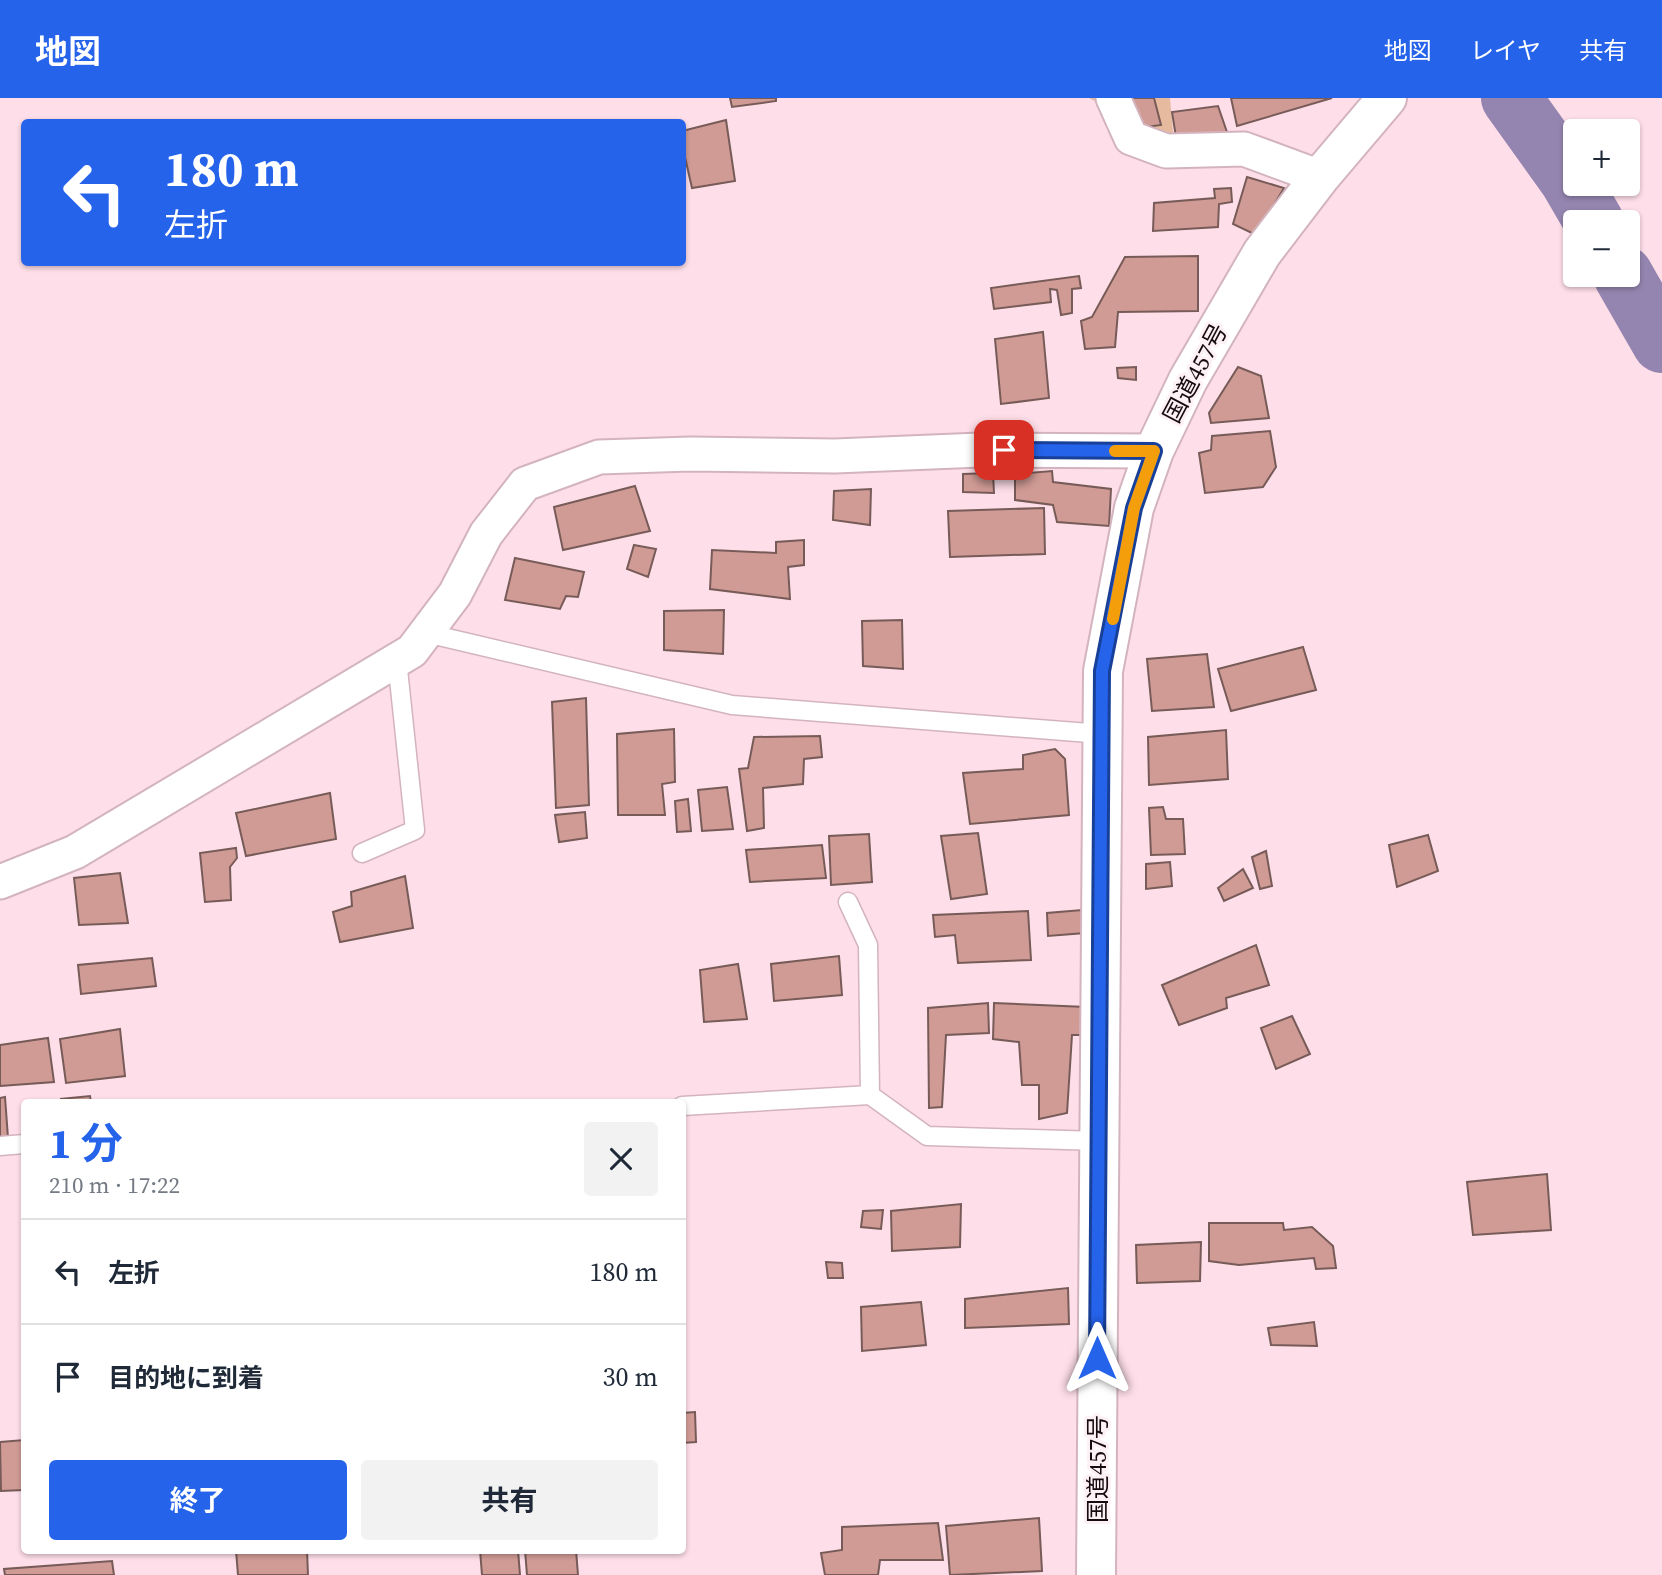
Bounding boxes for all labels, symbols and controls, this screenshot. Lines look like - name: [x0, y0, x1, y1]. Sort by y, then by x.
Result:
- text: 地図: [35, 29, 101, 74]
- text: 地図: [1384, 34, 1432, 67]
- text: レイヤ: [1470, 34, 1541, 67]
- text: 共有: [1579, 34, 1627, 67]
- map controls: [1563, 119, 1640, 287]
- button: +: [1563, 119, 1640, 196]
- text: 180 m: [164, 135, 299, 202]
- icon: left: [49, 147, 140, 238]
- text: 左折: [164, 203, 228, 247]
- button: −: [1563, 210, 1640, 287]
- street label: 国道457号: [1155, 318, 1235, 428]
- pin: [974, 420, 1034, 480]
- icon: arrive: [985, 431, 1023, 469]
- text: 1 分: [49, 1114, 123, 1172]
- button: close: [584, 1122, 658, 1196]
- text: 210 m · 17:22: [49, 1169, 180, 1201]
- icon: left: [49, 1253, 87, 1291]
- text: 180 m: [590, 1254, 658, 1290]
- text: 左折: [108, 1255, 160, 1291]
- position arrow: [1060, 1321, 1134, 1395]
- icon: arrive: [49, 1358, 87, 1396]
- text: 30 m: [603, 1359, 658, 1395]
- text: 目的地に到着: [108, 1360, 264, 1396]
- street label: 国道457号: [1081, 1415, 1114, 1523]
- button: 終了: [49, 1460, 347, 1540]
- button: 共有: [361, 1460, 658, 1540]

